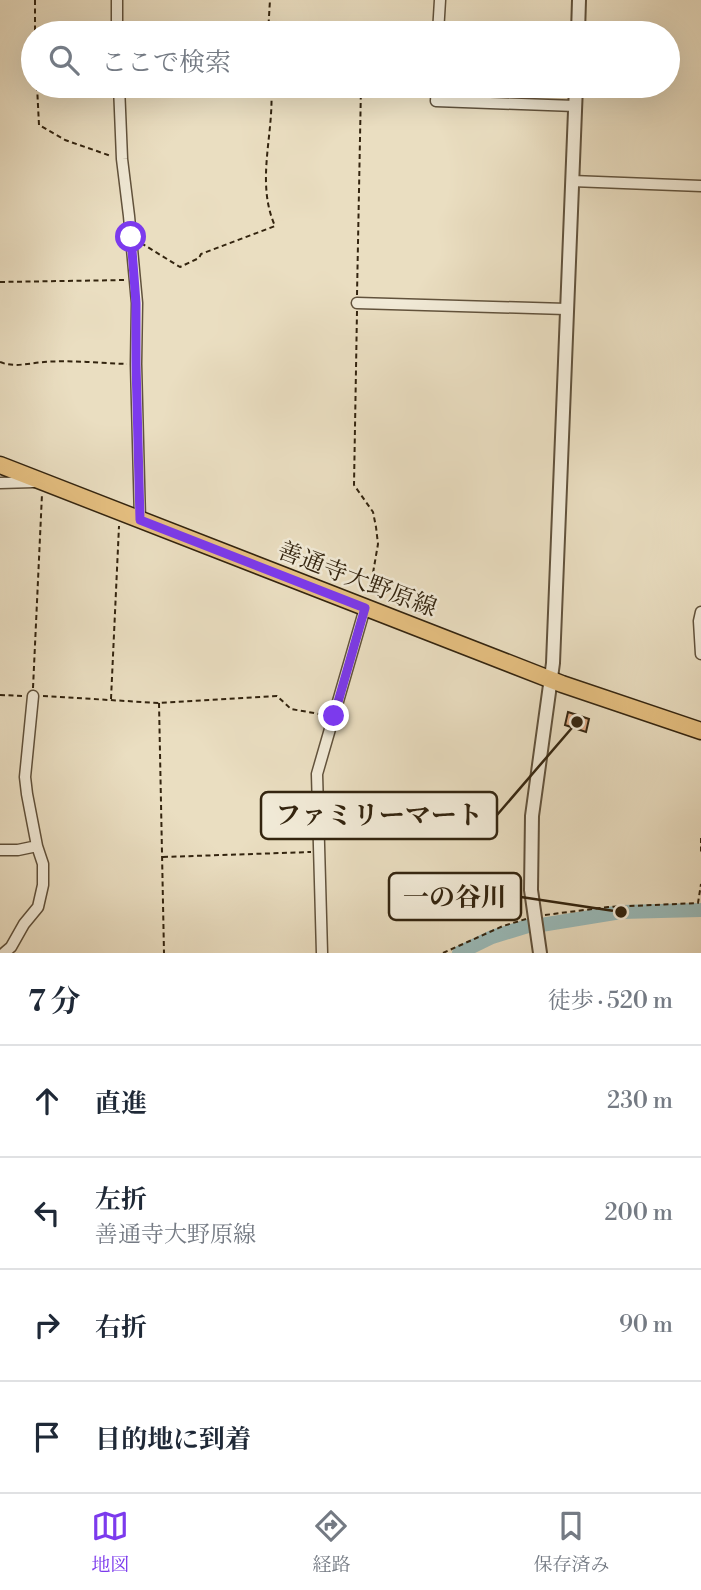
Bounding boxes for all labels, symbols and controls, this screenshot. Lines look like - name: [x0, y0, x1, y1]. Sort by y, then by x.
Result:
- search box: [21, 21, 680, 98]
- icon: search: [45, 41, 83, 79]
- text: ここで検索: [101, 47, 231, 79]
- route start: [115, 221, 146, 252]
- street label: 善通寺大野原線: [273, 536, 441, 624]
- route end: [318, 700, 349, 731]
- callout: ファミリーマート: [261, 792, 497, 839]
- text: ファミリーマート: [275, 800, 483, 832]
- callout: 一の谷川: [389, 873, 521, 920]
- text: 一の谷川: [403, 882, 507, 914]
- text: 7 分: [28, 983, 81, 1021]
- text: 徒歩 · 520 m: [548, 987, 673, 1015]
- icon: ahead: [28, 1082, 66, 1120]
- text: 230 m: [607, 1087, 673, 1115]
- text: 直進: [95, 1088, 147, 1120]
- text: 左折: [95, 1184, 147, 1216]
- icon: left: [28, 1194, 66, 1232]
- text: 200 m: [605, 1199, 673, 1227]
- text: 善通寺大野原線: [95, 1221, 256, 1249]
- icon: right: [28, 1306, 66, 1344]
- text: 90 m: [619, 1311, 673, 1339]
- text: 右折: [95, 1312, 147, 1344]
- icon: arrive: [28, 1418, 66, 1456]
- text: 目的地に到着: [95, 1424, 251, 1456]
- tab: 地図: [91, 1507, 130, 1577]
- tab: 経路: [312, 1507, 351, 1577]
- tab: 保存済み: [533, 1507, 610, 1577]

